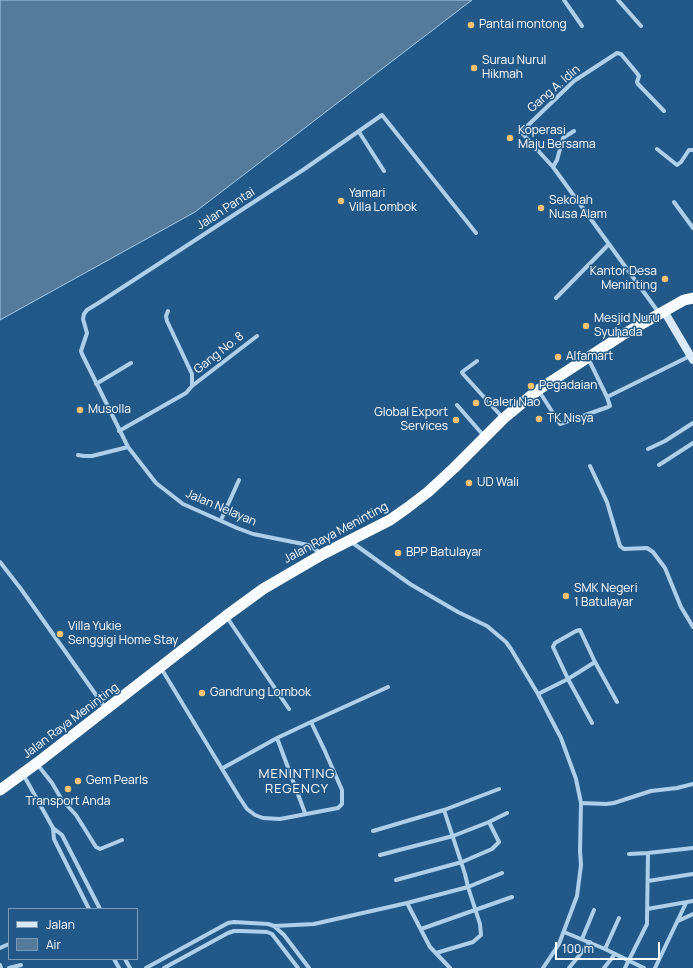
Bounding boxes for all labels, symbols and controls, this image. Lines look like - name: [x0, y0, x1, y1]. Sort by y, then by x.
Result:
- place label: Pantai montong: [479, 18, 567, 32]
- marker: Pantai montong: [466, 20, 476, 30]
- place label: Surau Nurul Hikmah: [482, 54, 546, 82]
- street label: Gang A. Idin: [525, 62, 583, 116]
- marker: Surau Nurul Hikmah: [469, 63, 479, 73]
- place label: Koperasi Maju Bersama: [518, 124, 596, 152]
- marker: Koperasi Maju Bersama: [505, 133, 515, 143]
- street label: Jalan Pantai: [194, 185, 258, 233]
- place label: Yamari Villa Lombok: [349, 187, 417, 215]
- place label: Sekolah Nusa Alam: [549, 194, 607, 222]
- marker: Yamari Villa Lombok: [336, 196, 346, 206]
- marker: Sekolah Nusa Alam: [536, 203, 546, 213]
- place label: Kantor Desa Meninting: [590, 265, 657, 293]
- marker: Kantor Desa Meninting: [660, 274, 670, 284]
- place label: Mesjid Nuru Syuhada: [594, 312, 660, 340]
- marker: Mesjid Nuru Syuhada: [581, 321, 591, 331]
- street label: Gang No. 8: [191, 329, 247, 377]
- place label: Alfamart: [566, 350, 613, 364]
- marker: Alfamart: [553, 352, 563, 362]
- place label: Pegadaian: [539, 379, 597, 393]
- marker: Pegadaian: [526, 381, 536, 391]
- place label: Galeri Nao: [484, 396, 540, 410]
- marker: Galeri Nao: [471, 398, 481, 408]
- place label: Musolla: [88, 403, 131, 417]
- marker: Musolla: [75, 405, 85, 415]
- place label: Global Export Services: [374, 406, 448, 434]
- place label: TK Nisya: [547, 412, 594, 426]
- marker: TK Nisya: [534, 414, 544, 424]
- marker: Global Export Services: [451, 415, 461, 425]
- place label: UD Wali: [477, 476, 519, 490]
- marker: UD Wali: [464, 478, 474, 488]
- street label: Jalan Nelayan: [183, 487, 259, 529]
- street label: Jalan Raya Meninting: [281, 499, 391, 567]
- place label: BPP Batulayar: [406, 546, 482, 560]
- marker: BPP Batulayar: [393, 548, 403, 558]
- place label: SMK Negeri 1 Batulayar: [574, 582, 637, 610]
- marker: SMK Negeri 1 Batulayar: [561, 591, 571, 601]
- place label: Villa Yukie Senggigi Home Stay: [68, 620, 178, 648]
- marker: Villa Yukie Senggigi Home Stay: [55, 629, 65, 639]
- street label: Jalan Raya Meninting: [20, 680, 122, 762]
- place label: Gandrung Lombok: [210, 686, 311, 700]
- marker: Gandrung Lombok: [197, 688, 207, 698]
- district label: MENINTING REGENCY: [258, 766, 336, 797]
- place label: Gem Pearls: [86, 774, 148, 788]
- marker: Gem Pearls: [73, 776, 83, 786]
- marker: Transport Anda: [63, 784, 73, 794]
- place label: Transport Anda: [26, 795, 110, 809]
- legend: [8, 908, 138, 960]
- text: Jalan: [46, 916, 75, 933]
- scale bar: [557, 934, 662, 960]
- text: Air: [46, 936, 61, 953]
- text: 100 m: [562, 940, 594, 957]

